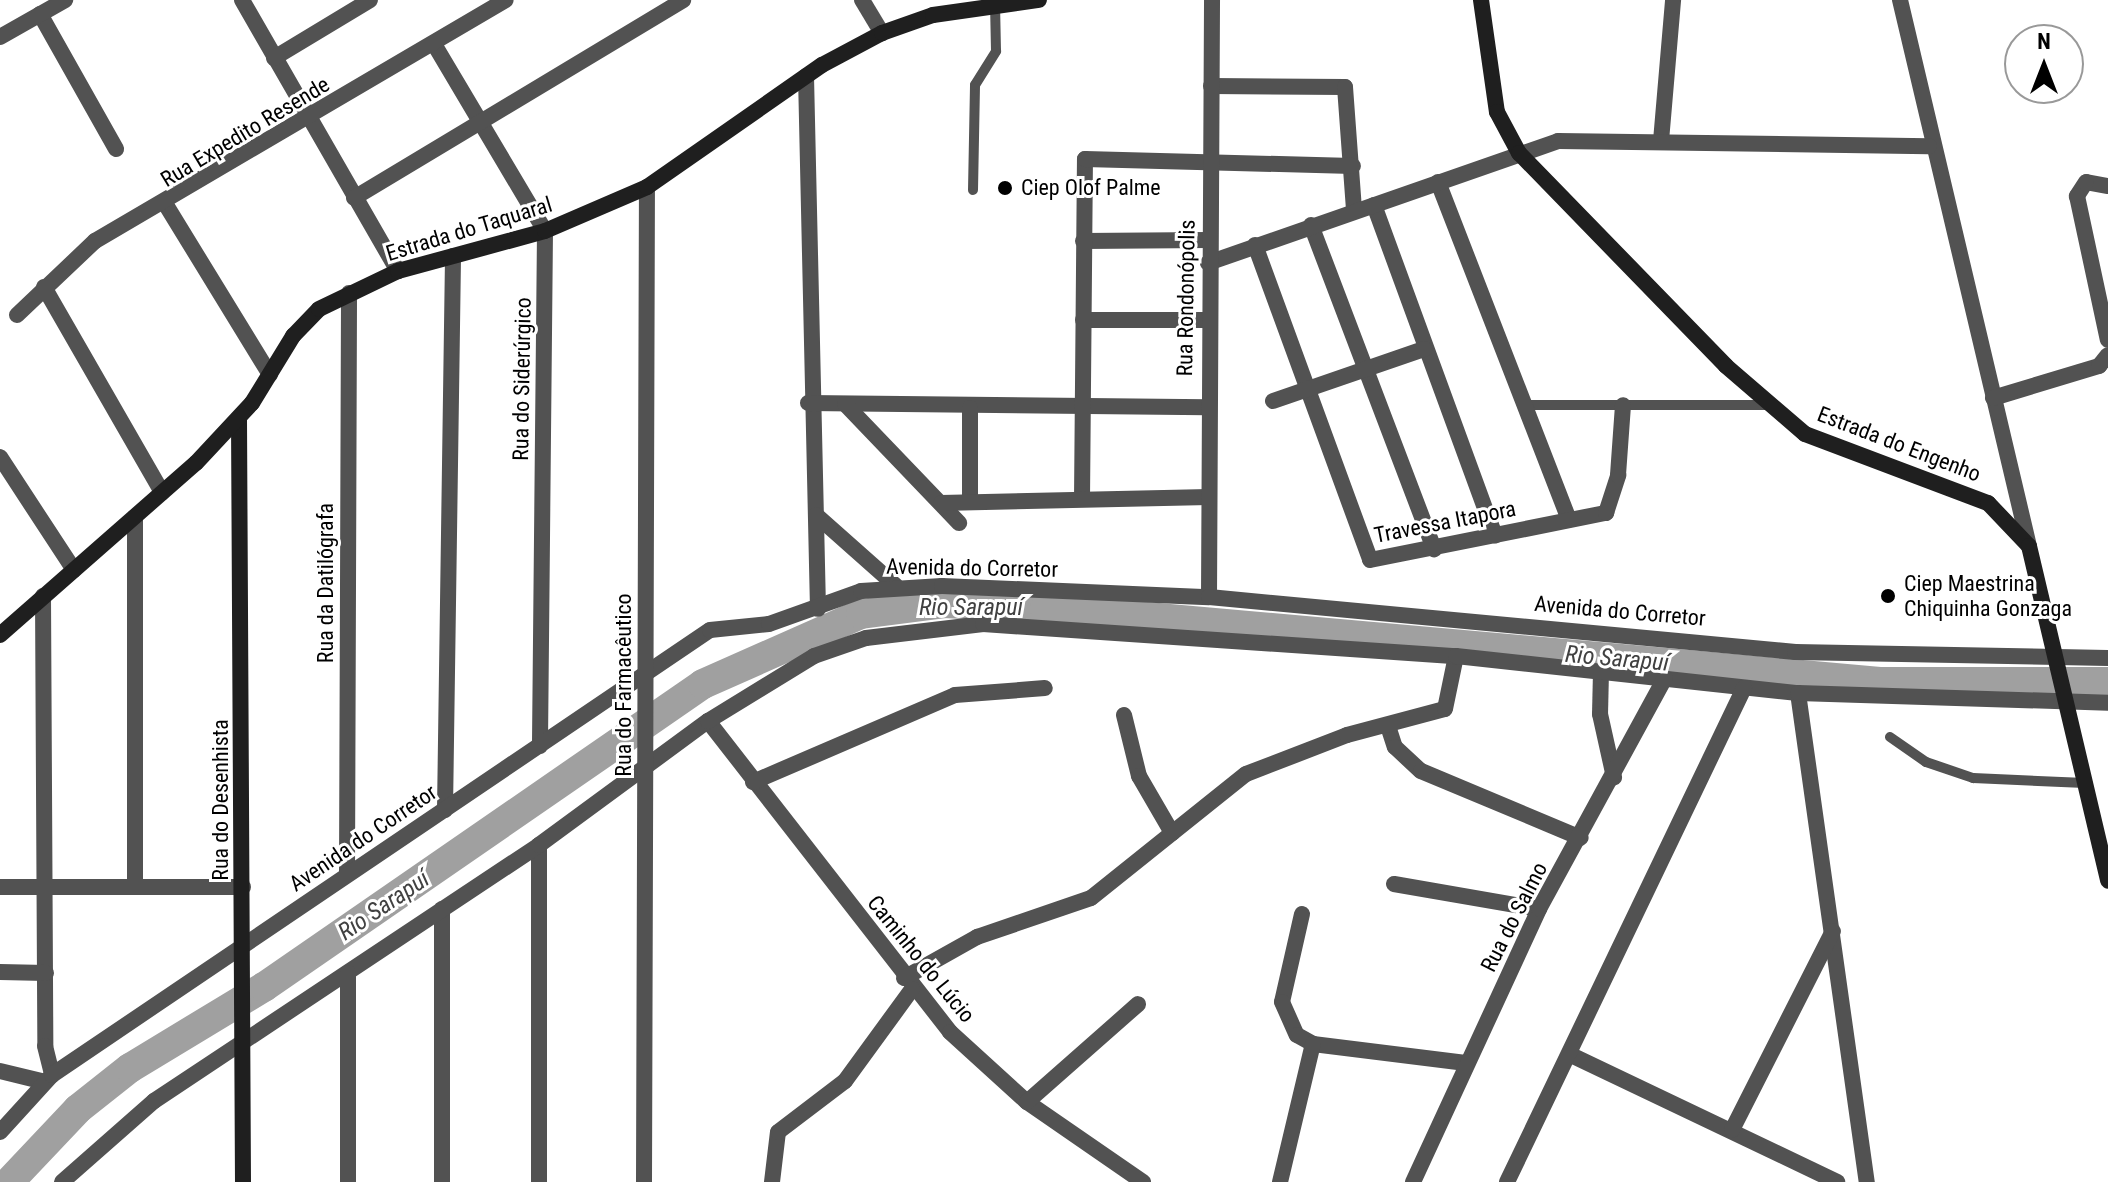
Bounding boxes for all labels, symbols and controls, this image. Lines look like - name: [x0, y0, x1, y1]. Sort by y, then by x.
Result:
- north arrow: [2004, 24, 2084, 104]
- text: N: [2037, 29, 2051, 54]
- street label: Rua Expedito Resende: [156, 71, 334, 193]
- place label: Ciep Olof Palme: [1021, 175, 1161, 201]
- marker: Ciep Olof Palme: [996, 179, 1014, 197]
- street label: Estrada do Taquaral: [383, 191, 555, 267]
- street label: Rua Rondonópolis: [1171, 219, 1201, 377]
- street label: Rua do Siderúrgico: [507, 297, 537, 461]
- street label: Estrada do Engenho: [1814, 401, 1984, 487]
- street label: Travessa Itapora: [1372, 495, 1518, 549]
- street label: Rua da Datilógrafa: [313, 503, 339, 663]
- street label: Avenida do Corretor: [886, 553, 1058, 583]
- place label: Ciep Maestrina Chiquinha Gonzaga: [1904, 570, 2072, 622]
- marker: Ciep Maestrina Chiquinha Gonzaga: [1879, 587, 1897, 605]
- street label: Avenida do Corretor: [1533, 590, 1707, 632]
- street label: Rua do Farmacêutico: [611, 593, 637, 777]
- water label: Rio Sarapuí: [919, 594, 1023, 622]
- water label: Rio Sarapuí: [1564, 640, 1670, 678]
- street label: Rua do Desenhista: [208, 719, 234, 881]
- street label: Avenida do Corretor: [284, 779, 442, 897]
- street label: Rua do Salmo: [1475, 858, 1553, 976]
- water label: Rio Sarapuí: [333, 865, 435, 947]
- street label: Caminho do Lúcio: [862, 890, 980, 1028]

